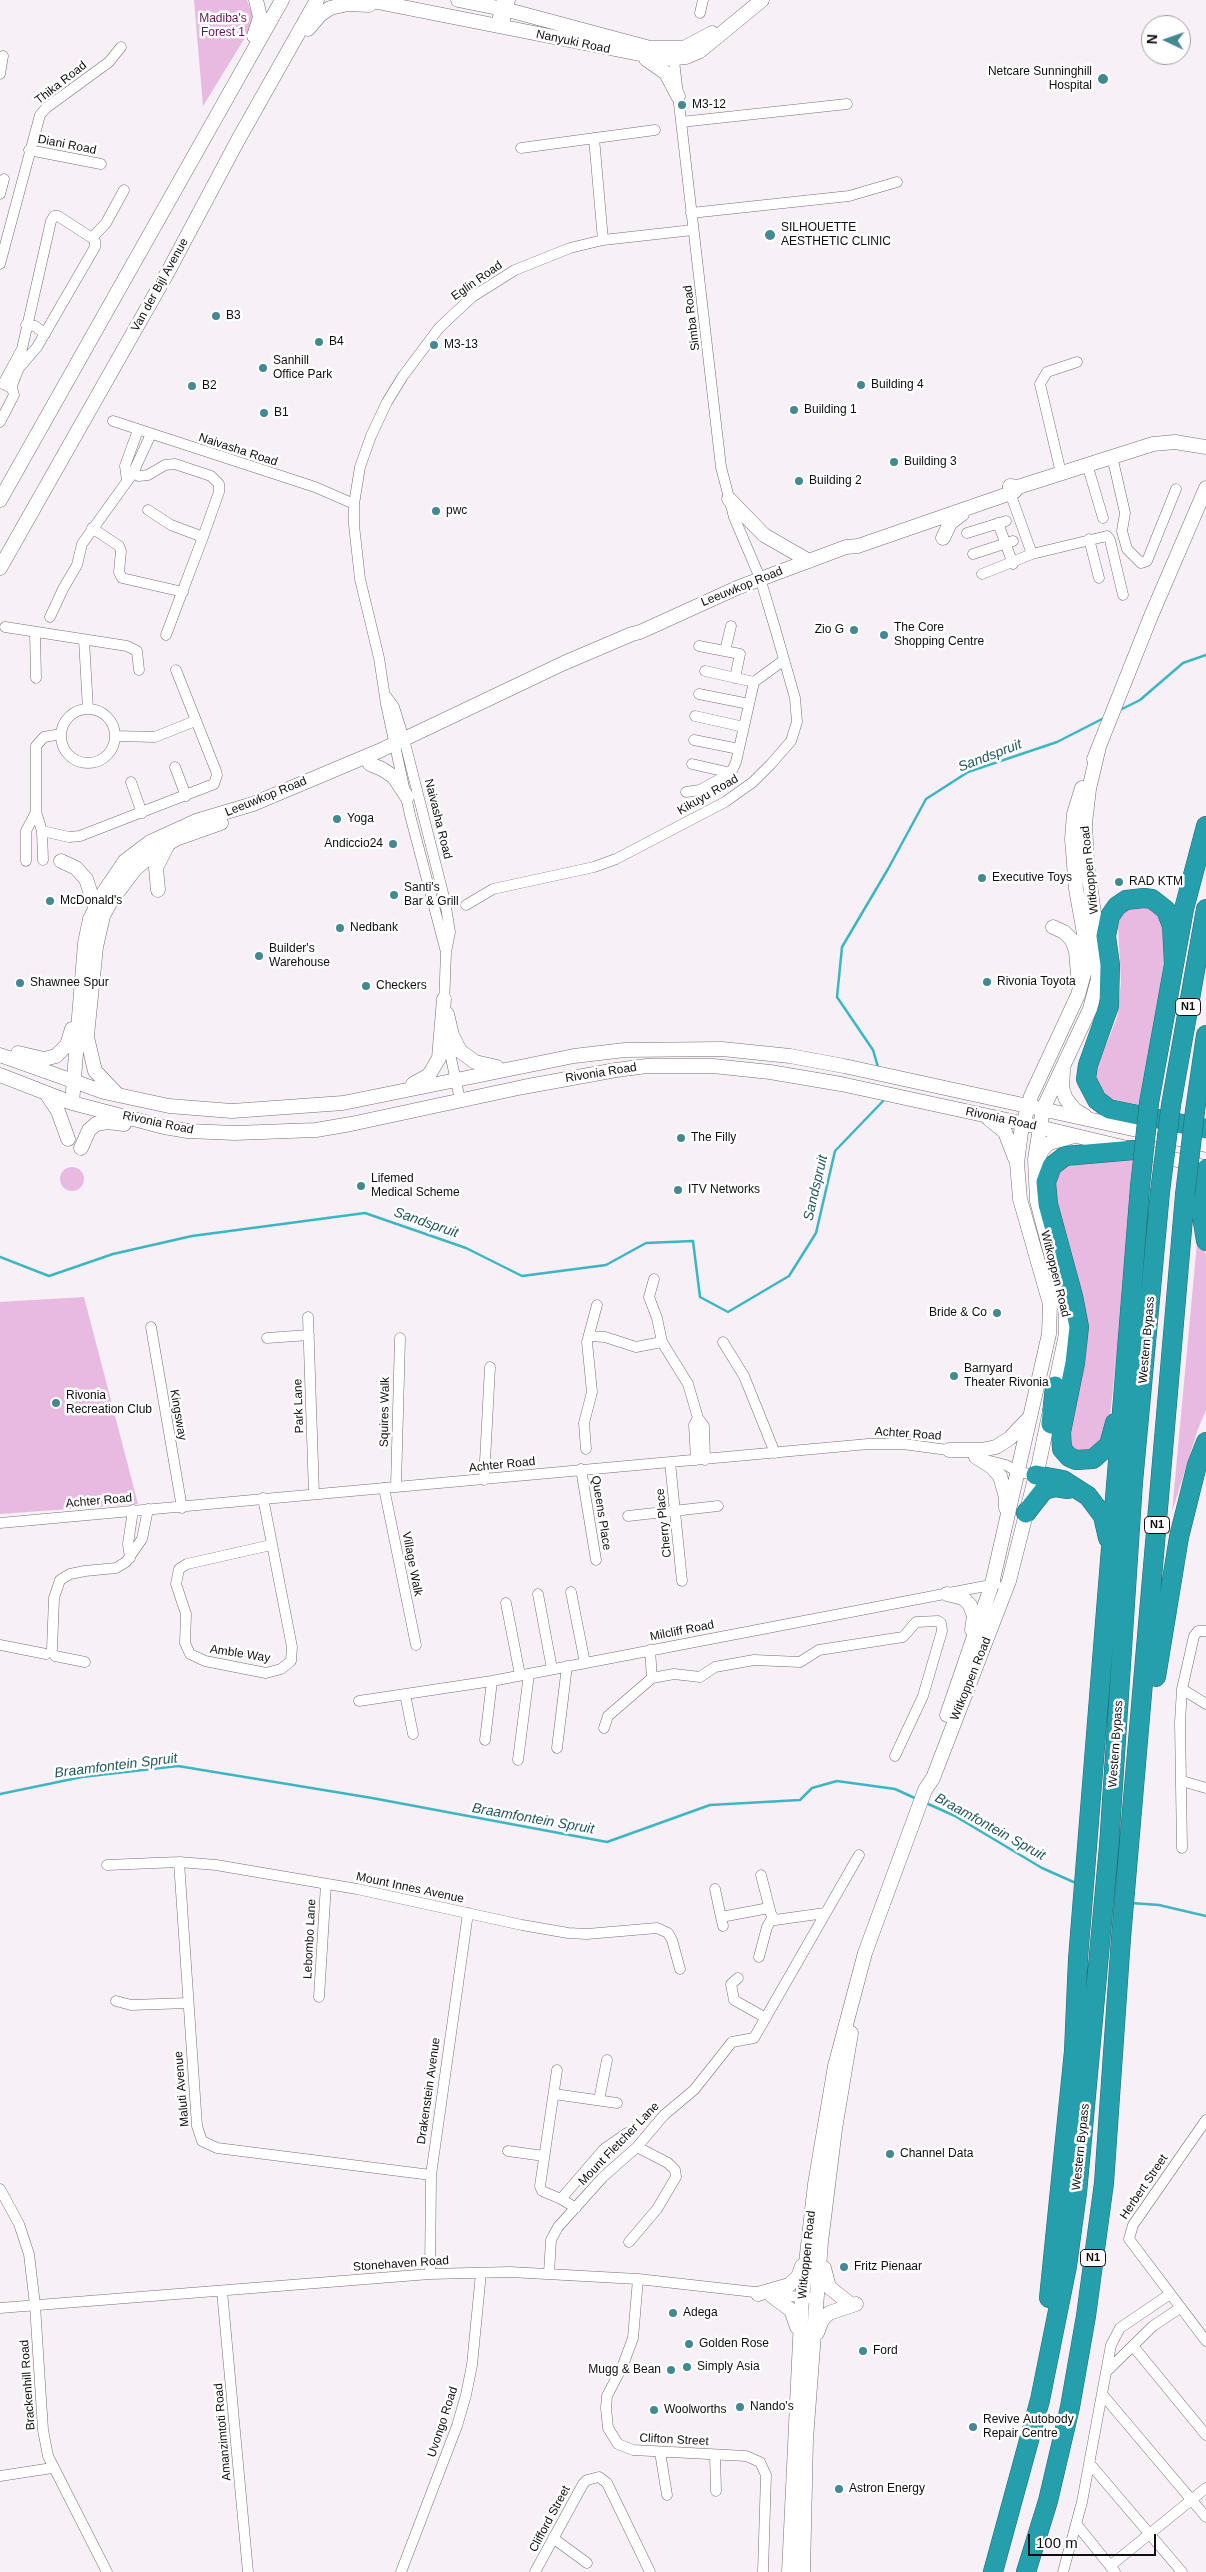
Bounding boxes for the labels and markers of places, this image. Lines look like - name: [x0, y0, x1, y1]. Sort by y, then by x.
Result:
- place label: Netcare Sunninghill Hospital: [988, 65, 1092, 93]
- marker: Netcare Sunninghill Hospital: [1096, 72, 1110, 86]
- place label: M3-12: [692, 98, 726, 112]
- marker: M3-12: [676, 99, 688, 111]
- place label: SILHOUETTE AESTHETIC CLINIC: [781, 221, 891, 249]
- marker: SILHOUETTE AESTHETIC CLINIC: [763, 228, 777, 242]
- place label: B3: [226, 309, 241, 323]
- marker: B3: [210, 310, 222, 322]
- place label: B4: [329, 335, 344, 349]
- marker: B4: [313, 336, 325, 348]
- place label: M3-13: [444, 338, 478, 352]
- marker: M3-13: [428, 339, 440, 351]
- place label: Sanhill Office Park: [273, 354, 332, 382]
- marker: Sanhill Office Park: [257, 362, 269, 374]
- place label: Building 4: [871, 378, 924, 392]
- place label: B2: [202, 379, 217, 393]
- marker: Building 4: [855, 379, 867, 391]
- marker: B2: [186, 380, 198, 392]
- place label: Building 1: [804, 403, 857, 417]
- marker: Building 1: [788, 404, 800, 416]
- place label: B1: [274, 406, 289, 420]
- marker: B1: [258, 407, 270, 419]
- place label: Building 3: [904, 455, 957, 469]
- marker: Building 3: [888, 456, 900, 468]
- place label: Building 2: [809, 474, 862, 488]
- marker: Building 2: [793, 475, 805, 487]
- place label: pwc: [446, 504, 467, 518]
- marker: pwc: [430, 505, 442, 517]
- place label: The Core Shopping Centre: [894, 621, 984, 649]
- place label: Zio G: [815, 623, 844, 637]
- marker: Zio G: [848, 624, 860, 636]
- marker: The Core Shopping Centre: [878, 629, 890, 641]
- place label: Yoga: [347, 812, 374, 826]
- marker: Yoga: [331, 813, 343, 825]
- place label: Andiccio24: [324, 837, 383, 851]
- marker: Andiccio24: [387, 838, 399, 850]
- place label: Executive Toys: [992, 871, 1072, 885]
- marker: Executive Toys: [976, 872, 988, 884]
- place label: RAD KTM: [1129, 875, 1183, 889]
- marker: RAD KTM: [1113, 876, 1125, 888]
- place label: Santi's Bar & Grill: [404, 881, 459, 909]
- marker: Santi's Bar & Grill: [388, 889, 400, 901]
- place label: McDonald's: [60, 894, 122, 908]
- marker: McDonald's: [44, 895, 56, 907]
- place label: Nedbank: [350, 921, 398, 935]
- marker: Nedbank: [334, 922, 346, 934]
- place label: Builder's Warehouse: [269, 942, 330, 970]
- marker: Builder's Warehouse: [253, 950, 265, 962]
- place label: Rivonia Toyota: [997, 975, 1076, 989]
- place label: Shawnee Spur: [30, 976, 109, 990]
- marker: Rivonia Toyota: [981, 976, 993, 988]
- marker: Shawnee Spur: [14, 977, 26, 989]
- place label: Checkers: [376, 979, 427, 993]
- marker: Checkers: [360, 980, 372, 992]
- place label: The Filly: [691, 1131, 736, 1145]
- marker: The Filly: [675, 1132, 687, 1144]
- place label: Lifemed Medical Scheme: [371, 1172, 460, 1200]
- marker: Lifemed Medical Scheme: [355, 1180, 367, 1192]
- place label: ITV Networks: [688, 1183, 760, 1197]
- marker: ITV Networks: [672, 1184, 684, 1196]
- place label: Bride & Co: [929, 1306, 987, 1320]
- marker: Bride & Co: [991, 1307, 1003, 1319]
- place label: Barnyard Theater Rivonia: [964, 1362, 1049, 1390]
- marker: Barnyard Theater Rivonia: [948, 1370, 960, 1382]
- place label: Rivonia Recreation Club: [66, 1389, 152, 1417]
- marker: Rivonia Recreation Club: [50, 1397, 62, 1409]
- place label: Channel Data: [900, 2147, 973, 2161]
- marker: Channel Data: [884, 2148, 896, 2160]
- place label: Fritz Pienaar: [854, 2260, 922, 2274]
- marker: Fritz Pienaar: [838, 2261, 850, 2273]
- place label: Adega: [683, 2306, 718, 2320]
- marker: Adega: [667, 2307, 679, 2319]
- place label: Golden Rose: [699, 2337, 769, 2351]
- marker: Golden Rose: [683, 2338, 695, 2350]
- place label: Ford: [873, 2344, 898, 2358]
- marker: Ford: [857, 2345, 869, 2357]
- place label: Simply Asia: [697, 2360, 760, 2374]
- marker: Simply Asia: [681, 2361, 693, 2373]
- place label: Mugg & Bean: [588, 2363, 661, 2377]
- marker: Mugg & Bean: [665, 2364, 677, 2376]
- place label: Nando's: [750, 2400, 794, 2414]
- marker: Nando's: [734, 2401, 746, 2413]
- place label: Woolworths: [664, 2403, 726, 2417]
- marker: Woolworths: [648, 2404, 660, 2416]
- place label: Revive Autobody Repair Centre: [983, 2413, 1074, 2441]
- marker: Revive Autobody Repair Centre: [967, 2421, 979, 2433]
- place label: Astron Energy: [849, 2482, 925, 2496]
- marker: Astron Energy: [833, 2483, 845, 2495]

